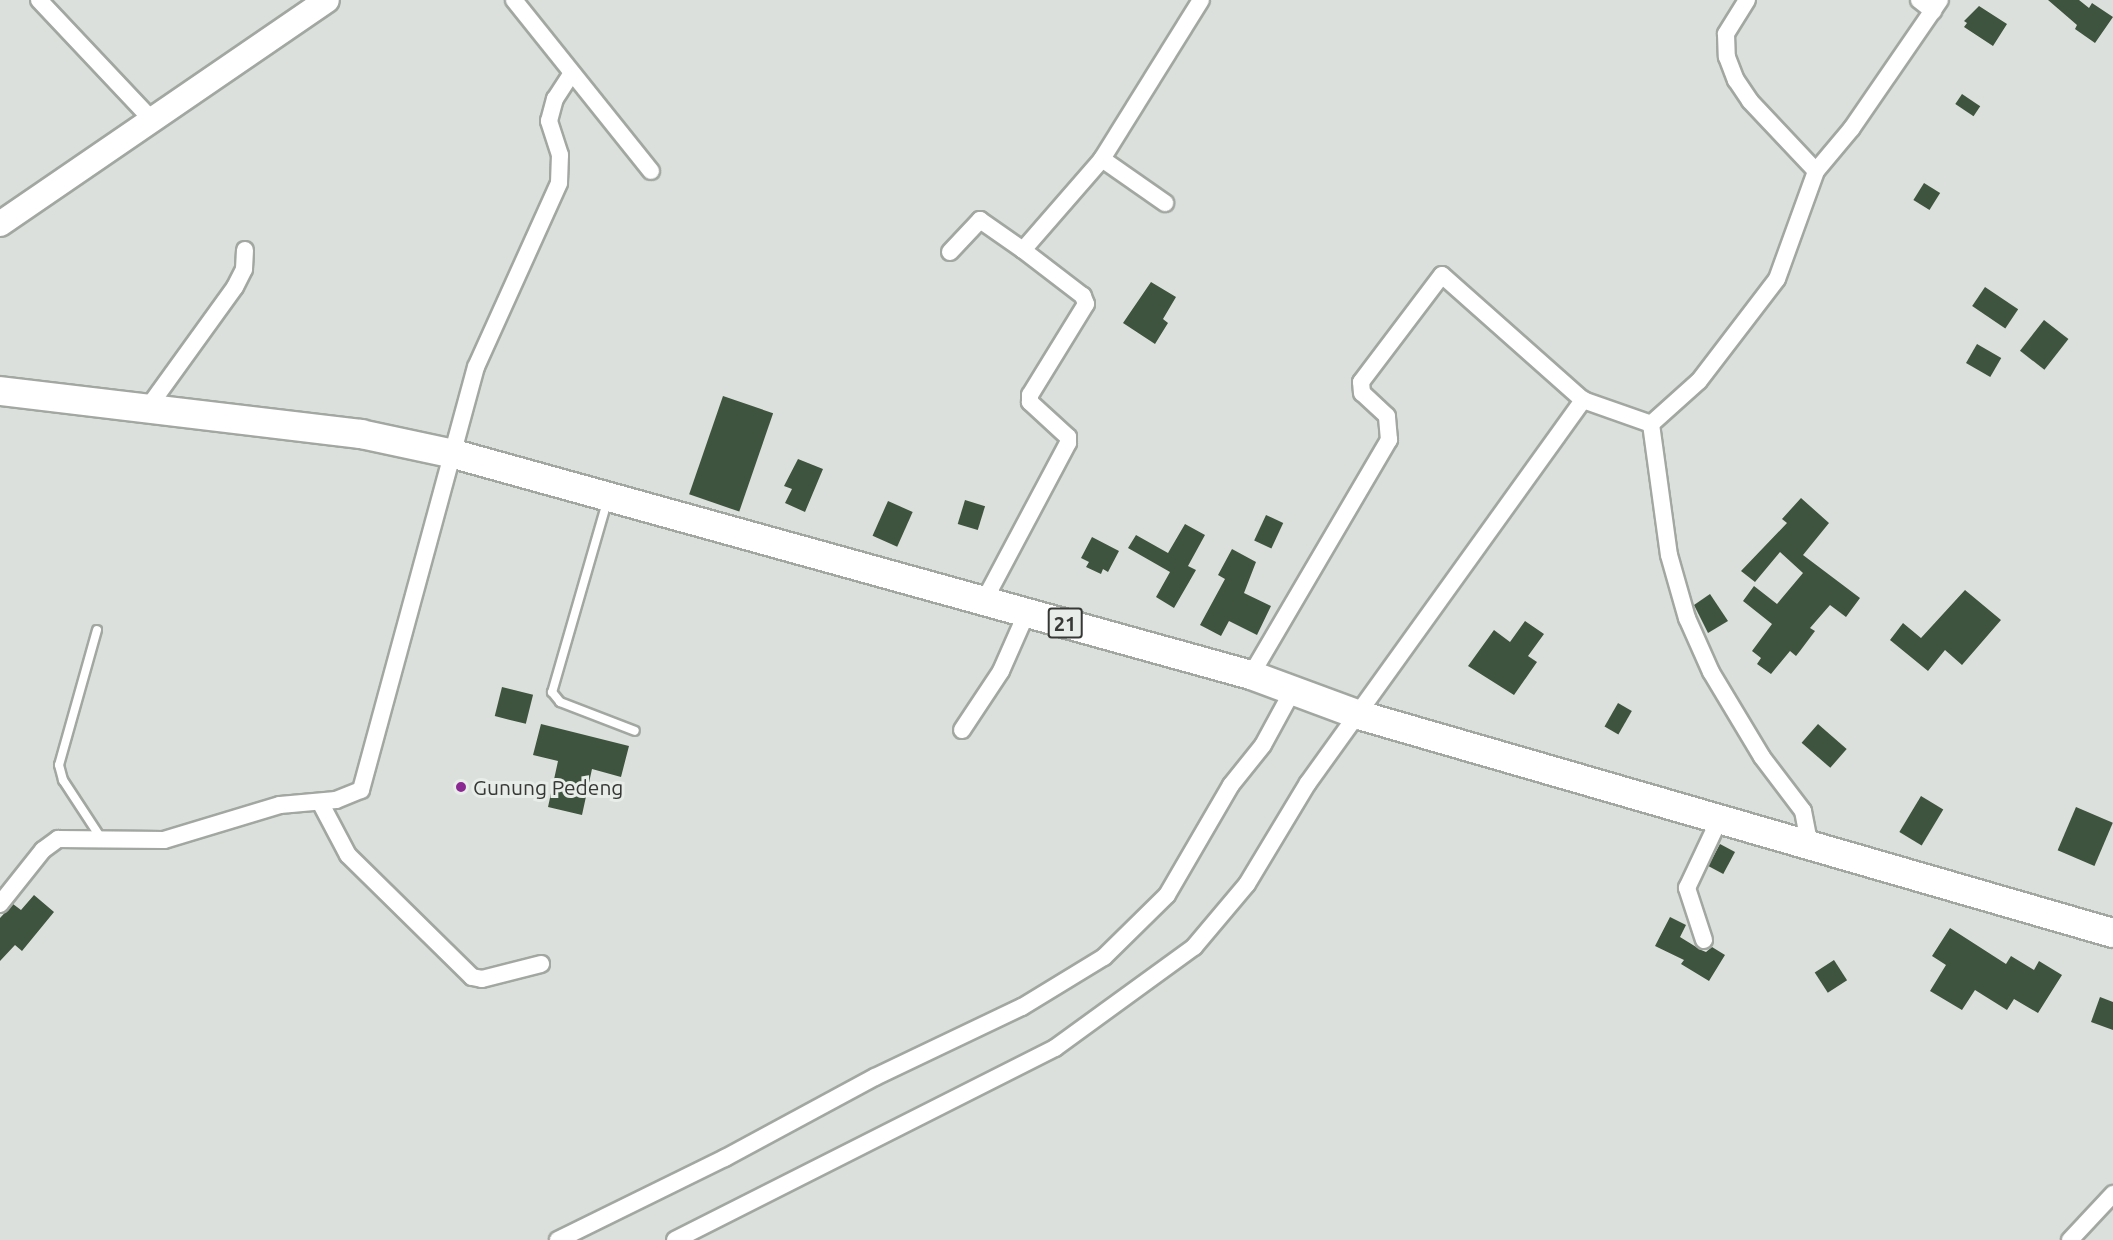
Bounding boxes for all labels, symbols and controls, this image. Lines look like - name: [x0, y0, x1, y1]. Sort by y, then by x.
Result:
- road number: 21: [1047, 606, 1083, 640]
- place label: Gunung Pedeng: [473, 774, 623, 800]
- marker: Gunung Pedeng: [454, 780, 468, 794]

